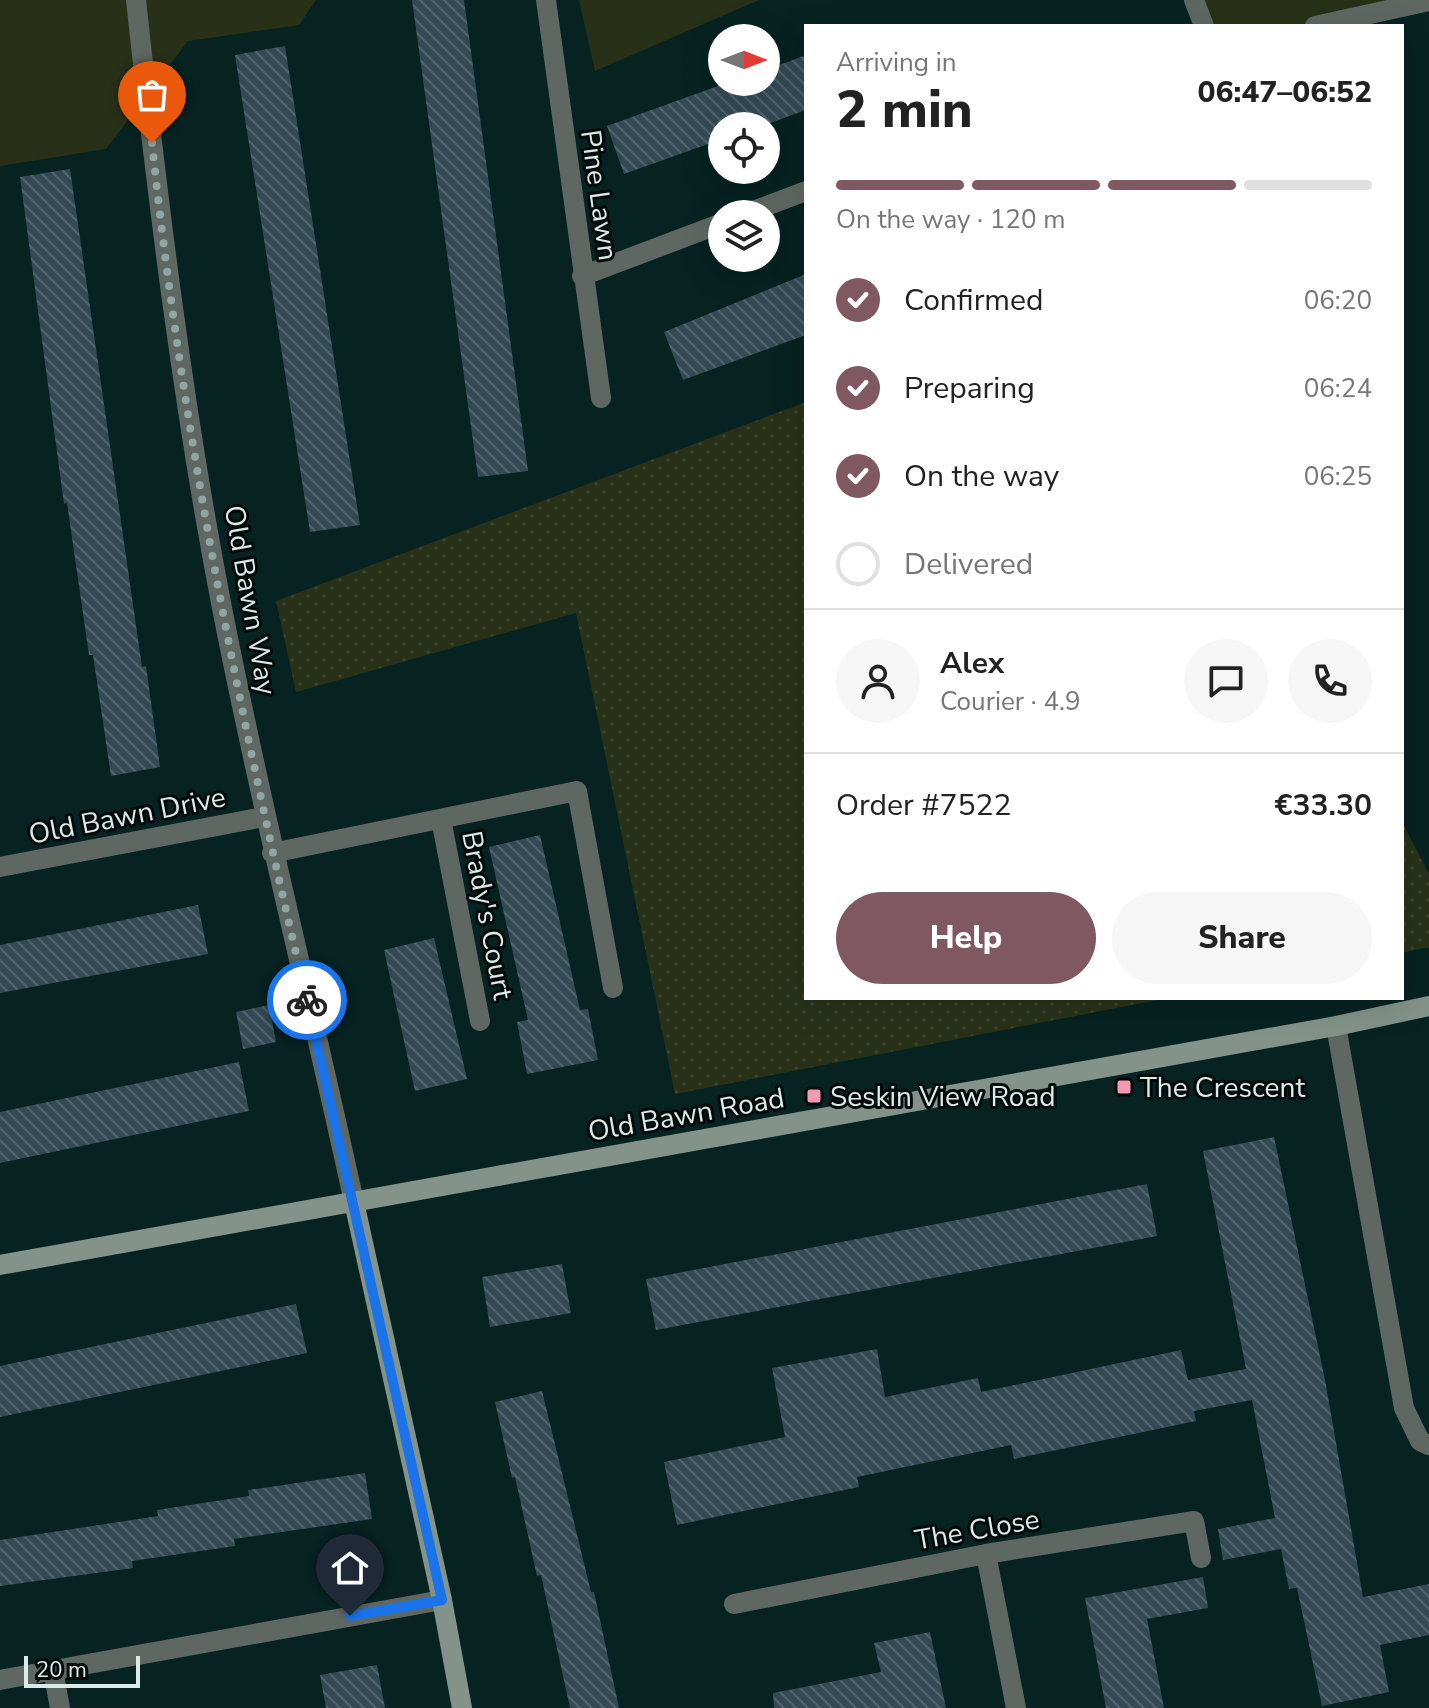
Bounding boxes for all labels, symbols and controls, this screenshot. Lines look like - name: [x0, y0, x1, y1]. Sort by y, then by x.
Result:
- north arrow: [708, 24, 780, 96]
- map controls: [708, 24, 780, 272]
- text: Arriving in: [836, 45, 957, 80]
- pin: [118, 61, 186, 143]
- text: 06:47–06:52: [1197, 72, 1372, 113]
- icon: bag: [130, 73, 174, 117]
- text: 2 min: [836, 74, 973, 145]
- button: locate: [708, 112, 780, 184]
- street label: Pine Lawn: [571, 127, 627, 263]
- button: layers: [708, 200, 780, 272]
- text: On the way · 120 m: [836, 202, 1065, 237]
- icon: check: [836, 278, 880, 322]
- text: Confirmed: [904, 280, 1044, 321]
- text: 06:20: [1304, 283, 1372, 318]
- icon: check: [836, 366, 880, 410]
- text: Preparing: [904, 368, 1035, 409]
- text: 06:24: [1304, 371, 1372, 406]
- icon: check: [836, 454, 880, 498]
- text: On the way: [904, 456, 1059, 497]
- text: 06:25: [1304, 459, 1372, 494]
- street label: Old Bawn Way: [215, 502, 285, 698]
- text: Delivered: [904, 544, 1033, 585]
- button: person: [836, 639, 920, 723]
- button: chat: [1184, 639, 1268, 723]
- button: phone: [1288, 639, 1372, 723]
- text: Alex: [940, 643, 1004, 684]
- text: Courier · 4.9: [940, 684, 1081, 719]
- street label: Old Bawn Drive: [25, 778, 229, 854]
- text: Order #7522: [836, 785, 1011, 826]
- text: €33.30: [1275, 785, 1372, 826]
- street label: Brady's Court: [452, 828, 522, 1003]
- button: Help: [836, 892, 1096, 984]
- button: Share: [1112, 892, 1372, 984]
- courier: [267, 960, 347, 1040]
- icon: bike: [285, 978, 329, 1022]
- place label: The Crescent: [1140, 1069, 1305, 1107]
- place label: Seskin View Road: [830, 1078, 1056, 1116]
- marker: The Crescent: [1115, 1078, 1133, 1096]
- street label: Old Bawn Road: [585, 1079, 787, 1151]
- marker: Seskin View Road: [805, 1087, 823, 1105]
- street label: The Close: [912, 1500, 1042, 1560]
- pin: [316, 1534, 384, 1616]
- icon: home: [328, 1546, 372, 1590]
- scale bar: [24, 1652, 140, 1688]
- text: 20 m: [36, 1655, 87, 1685]

